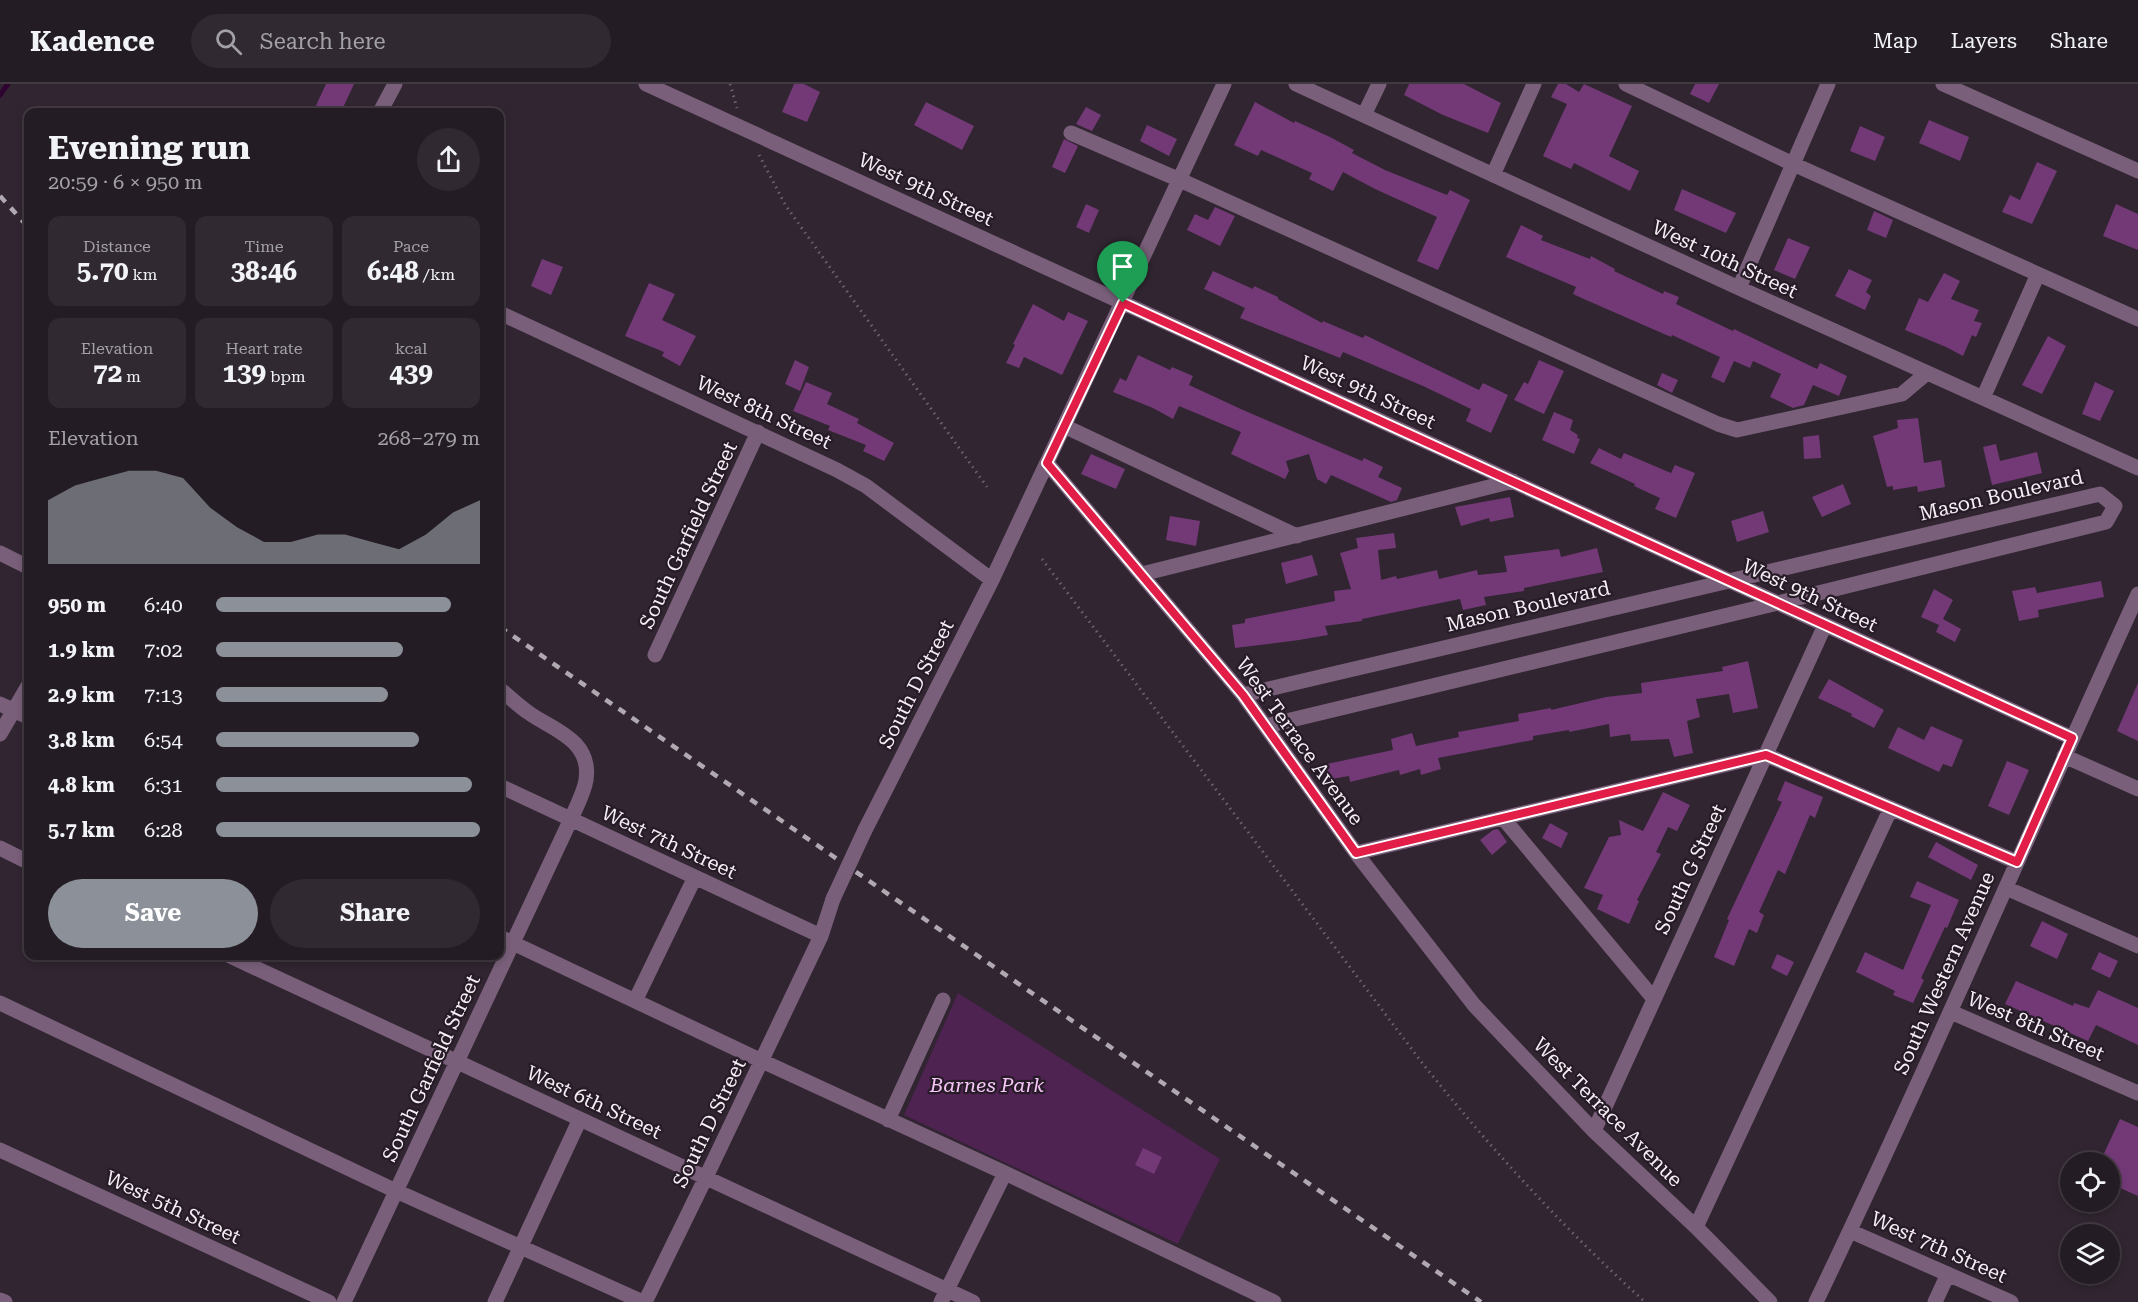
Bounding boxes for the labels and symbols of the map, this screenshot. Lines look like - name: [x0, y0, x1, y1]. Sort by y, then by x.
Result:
- street label: West 9th Street: [855, 147, 998, 231]
- street label: West 10th Street: [1648, 215, 1802, 303]
- pin: [1097, 241, 1148, 303]
- street label: West 9th Street: [1297, 350, 1440, 434]
- street label: West 8th Street: [693, 370, 836, 454]
- street label: South Garfield Street: [634, 437, 742, 632]
- street label: Mason Boulevard: [1917, 464, 2085, 526]
- street label: West 9th Street: [1739, 553, 1882, 637]
- street label: Mason Boulevard: [1444, 575, 1612, 637]
- street label: South D Street: [873, 615, 959, 752]
- street label: West Terrace Avenue: [1231, 653, 1369, 830]
- street label: West 7th Street: [598, 800, 741, 884]
- street label: South G Street: [1649, 800, 1731, 938]
- street label: South Western Avenue: [1888, 868, 2000, 1078]
- street label: South Garfield Street: [377, 970, 485, 1165]
- street label: West 8th Street: [1964, 986, 2109, 1066]
- street label: West Terrace Avenue: [1528, 1032, 1688, 1192]
- street label: South D Street: [667, 1054, 751, 1192]
- street label: West 6th Street: [523, 1060, 666, 1144]
- park label: Barnes Park: [929, 1073, 1044, 1097]
- street label: West 5th Street: [102, 1165, 245, 1249]
- street label: West 7th Street: [1867, 1206, 2011, 1288]

